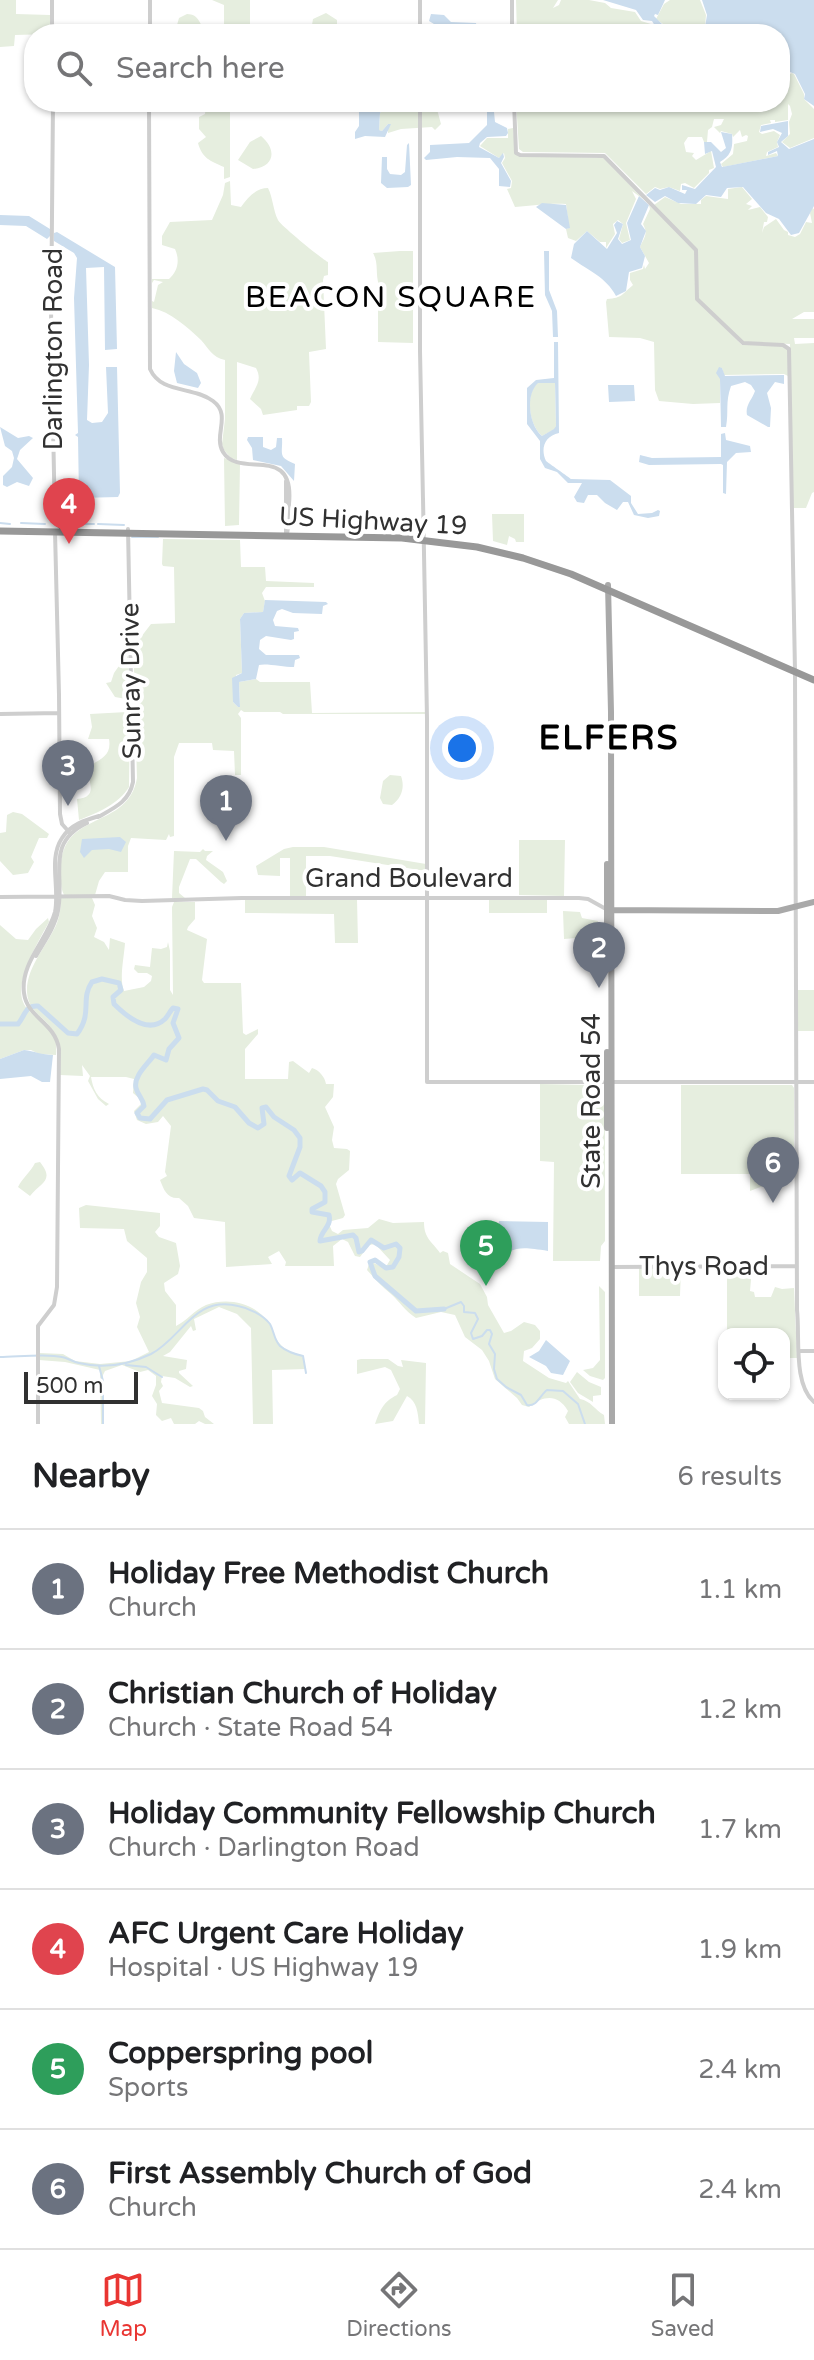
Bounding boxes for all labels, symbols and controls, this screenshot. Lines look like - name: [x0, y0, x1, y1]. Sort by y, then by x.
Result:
- search box: [24, 24, 790, 112]
- icon: search: [52, 46, 96, 90]
- text: Search here: [116, 50, 285, 87]
- street label: Darlington Road: [38, 248, 69, 450]
- district label: BEACON SQUARE: [245, 279, 537, 316]
- pin: 4: [43, 478, 95, 544]
- street label: US Highway 19: [278, 501, 468, 541]
- street label: Sunray Drive: [114, 602, 148, 760]
- district label: ELFERS: [539, 718, 679, 759]
- your location: [442, 728, 482, 768]
- pin: 3: [42, 740, 94, 806]
- pin: 1: [200, 775, 252, 841]
- street label: Grand Boulevard: [305, 863, 513, 894]
- pin: 2: [573, 922, 625, 988]
- street label: State Road 54: [576, 1013, 607, 1189]
- pin: 6: [747, 1137, 799, 1203]
- pin: 5: [460, 1220, 512, 1286]
- street label: Thys Road: [639, 1251, 769, 1282]
- map controls: [718, 1328, 790, 1400]
- button: locate: [718, 1328, 790, 1400]
- scale bar: [24, 1368, 138, 1404]
- text: 500 m: [36, 1373, 103, 1399]
- text: Nearby: [32, 1456, 150, 1497]
- text: 6 results: [677, 1461, 782, 1492]
- text: Holiday Free Methodist Church: [108, 1555, 549, 1592]
- text: 1: [50, 1574, 66, 1605]
- text: 1.1 km: [698, 1574, 782, 1605]
- text: Church: [108, 1592, 197, 1623]
- text: Christian Church of Holiday: [108, 1675, 497, 1712]
- text: 2: [50, 1694, 66, 1725]
- text: 1.2 km: [698, 1694, 782, 1725]
- text: Church · State Road 54: [108, 1712, 393, 1743]
- text: Holiday Community Fellowship Church: [108, 1795, 656, 1832]
- text: 3: [50, 1814, 66, 1845]
- text: 1.7 km: [698, 1814, 782, 1845]
- text: Church · Darlington Road: [108, 1832, 420, 1863]
- text: AFC Urgent Care Holiday: [108, 1915, 464, 1952]
- text: 4: [50, 1934, 66, 1965]
- text: 1.9 km: [698, 1934, 782, 1965]
- text: Hospital · US Highway 19: [108, 1952, 418, 1983]
- text: Copperspring pool: [108, 2035, 373, 2072]
- text: 5: [50, 2054, 66, 2085]
- text: 2.4 km: [698, 2054, 782, 2085]
- text: Sports: [108, 2072, 188, 2103]
- text: First Assembly Church of God: [108, 2155, 532, 2192]
- text: 6: [50, 2174, 66, 2205]
- text: 2.4 km: [698, 2174, 782, 2205]
- text: Church: [108, 2192, 197, 2223]
- tab: Map: [100, 2268, 147, 2342]
- tab: Directions: [346, 2268, 452, 2342]
- tab: Saved: [651, 2268, 714, 2342]

